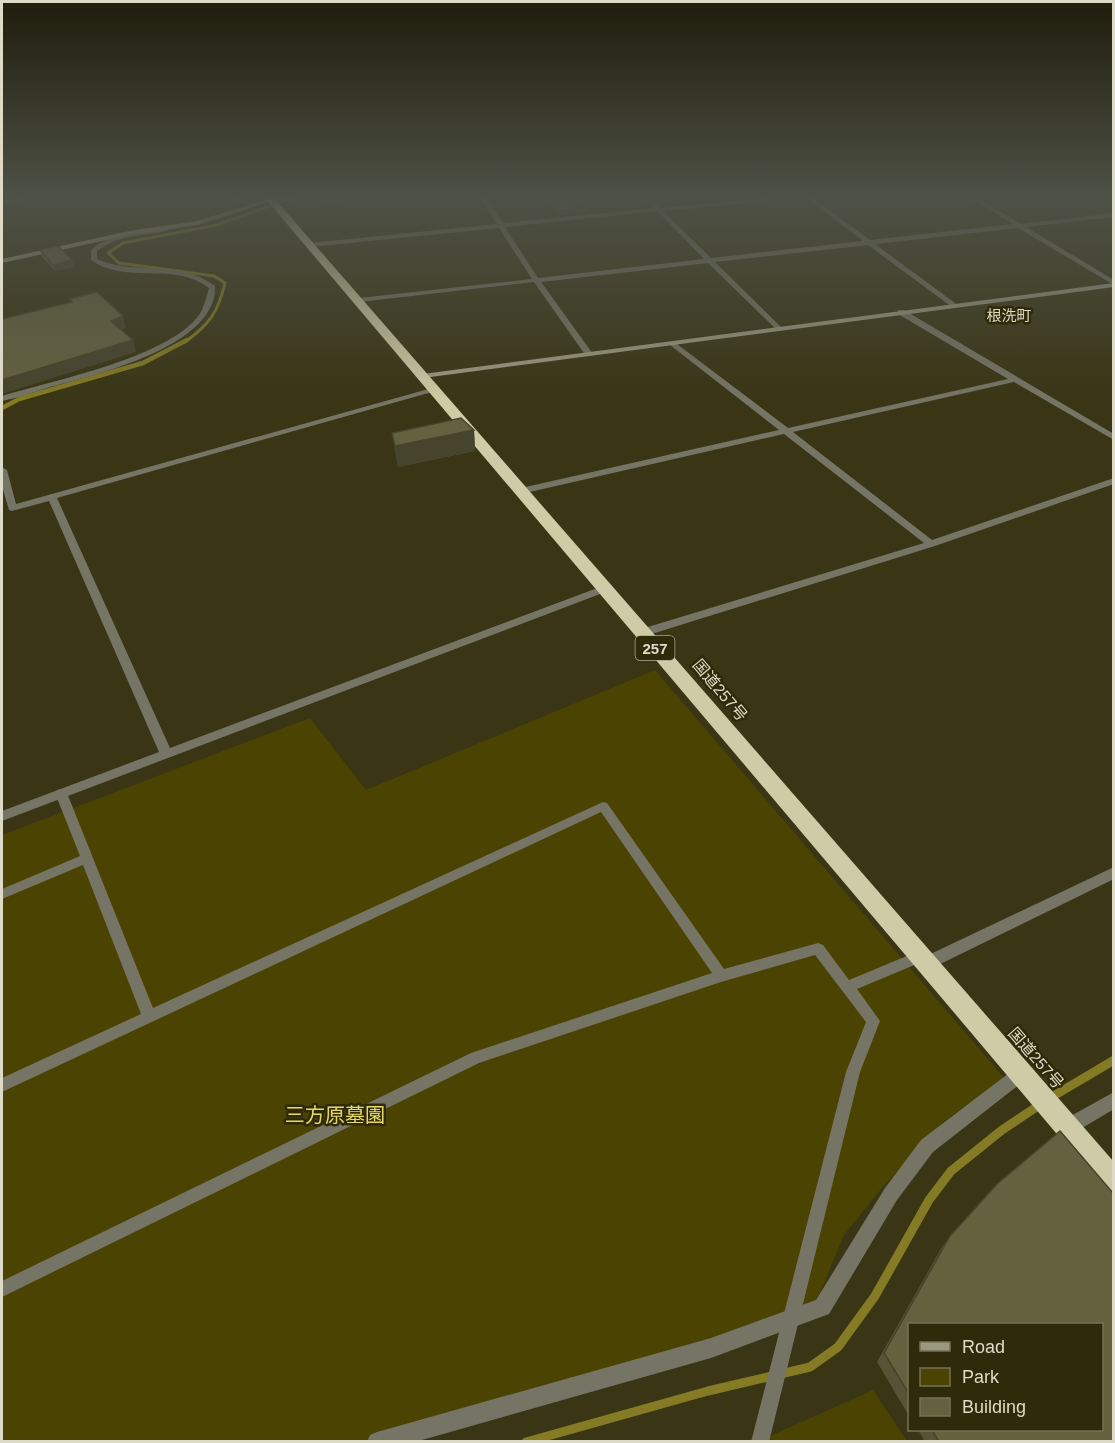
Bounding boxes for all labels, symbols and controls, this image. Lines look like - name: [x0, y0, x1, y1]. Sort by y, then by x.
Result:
- district label: 根洗町: [986, 307, 1032, 324]
- road number: 257: [636, 636, 674, 660]
- street label: 国道257号: [689, 656, 751, 724]
- street label: 国道257号: [1005, 1024, 1067, 1092]
- park label: 三方原墓園: [285, 1104, 385, 1126]
- legend: [908, 1323, 1103, 1431]
- text: Road: [962, 1337, 1005, 1357]
- text: Park: [962, 1367, 1000, 1387]
- text: Building: [962, 1397, 1026, 1417]

